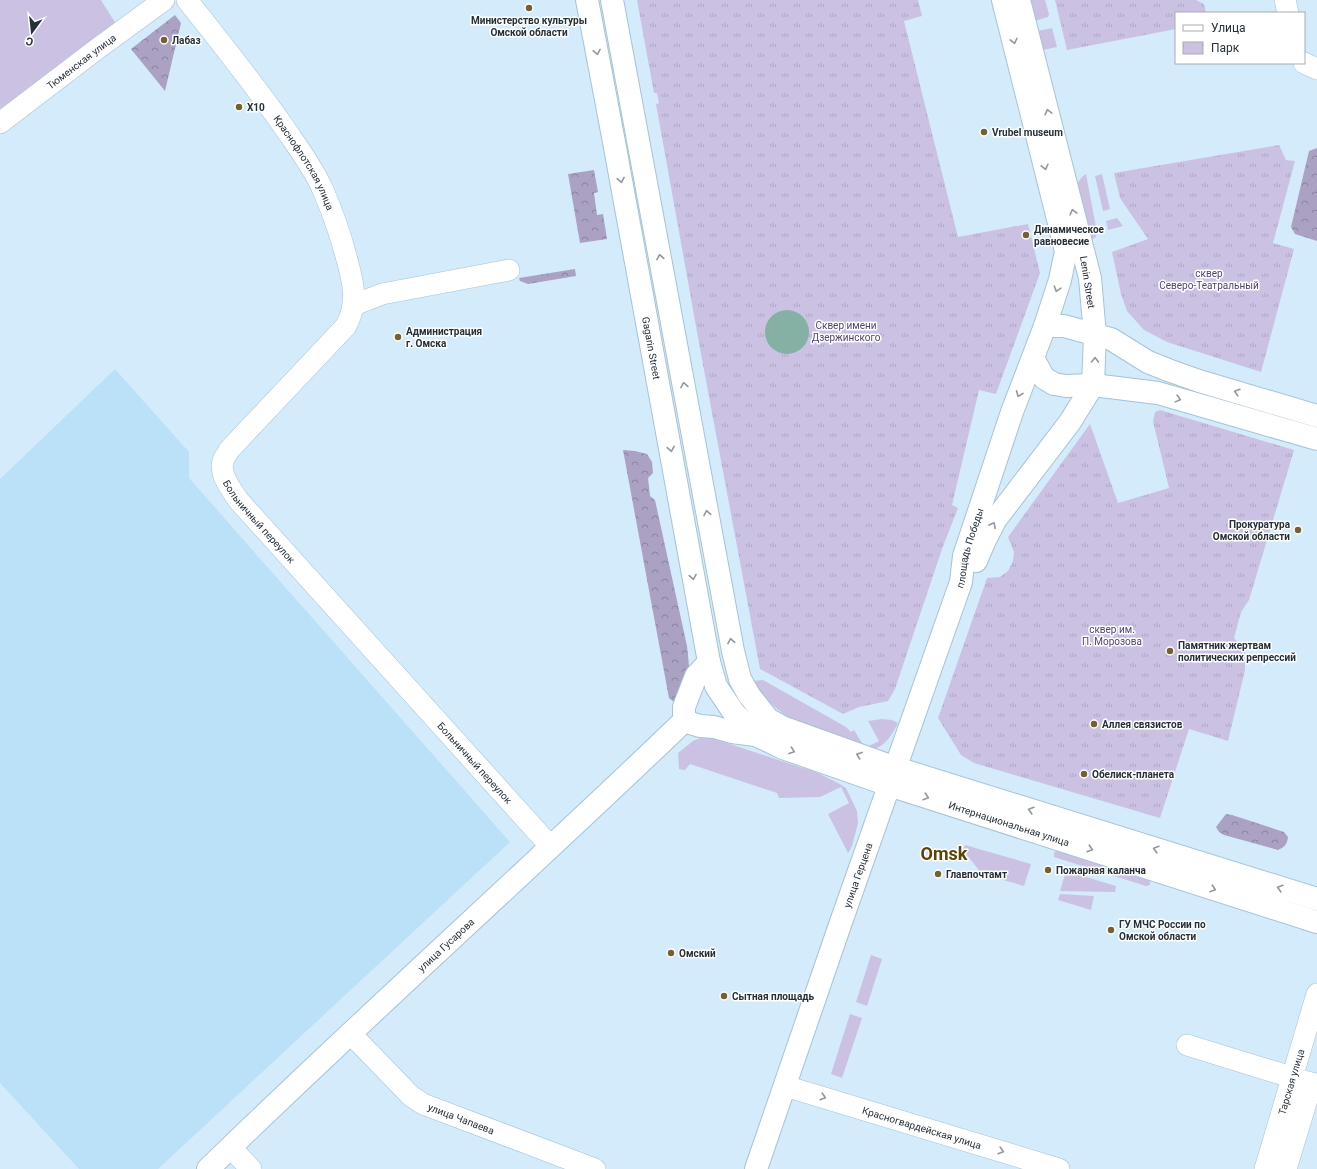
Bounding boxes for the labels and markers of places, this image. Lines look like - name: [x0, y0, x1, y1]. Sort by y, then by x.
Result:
- marker: Министерство культуры Омской области: [524, 3, 534, 13]
- place label: Министерство культуры Омской области: [471, 15, 587, 38]
- marker: Лабаз: [159, 35, 169, 45]
- place label: Лабаз: [172, 35, 201, 46]
- marker: Х10: [234, 102, 244, 112]
- place label: Х10: [247, 102, 265, 113]
- marker: Vrubel museum: [979, 127, 989, 137]
- place label: Vrubel museum: [992, 127, 1063, 138]
- place label: Динамическое равновесие: [1034, 224, 1105, 247]
- marker: Динамическое равновесие: [1021, 230, 1031, 240]
- place label: Администрация г. Омска: [406, 326, 482, 349]
- marker: Администрация г. Омска: [393, 332, 403, 342]
- place label: Прокуратура Омской области: [1213, 519, 1291, 542]
- marker: Прокуратура Омской области: [1293, 525, 1303, 535]
- place label: Памятник жертвам политических репрессий: [1178, 640, 1296, 663]
- marker: Памятник жертвам политических репрессий: [1165, 646, 1175, 656]
- marker: Аллея связистов: [1089, 719, 1099, 729]
- place label: Аллея связистов: [1102, 719, 1183, 730]
- marker: Обелиск-планета: [1079, 769, 1089, 779]
- place label: Обелиск-планета: [1092, 769, 1175, 780]
- marker: Пожарная каланча: [1043, 865, 1053, 875]
- place label: Пожарная каланча: [1056, 865, 1146, 876]
- marker: Главпочтамт: [933, 869, 943, 879]
- place label: Главпочтамт: [946, 869, 1007, 880]
- place label: ГУ МЧС России по Омской области: [1119, 919, 1206, 942]
- marker: ГУ МЧС России по Омской области: [1106, 925, 1116, 935]
- marker: Омский: [666, 948, 676, 958]
- place label: Омский: [679, 948, 716, 959]
- marker: Сытная площадь: [719, 991, 729, 1001]
- place label: Сытная площадь: [732, 991, 815, 1002]

